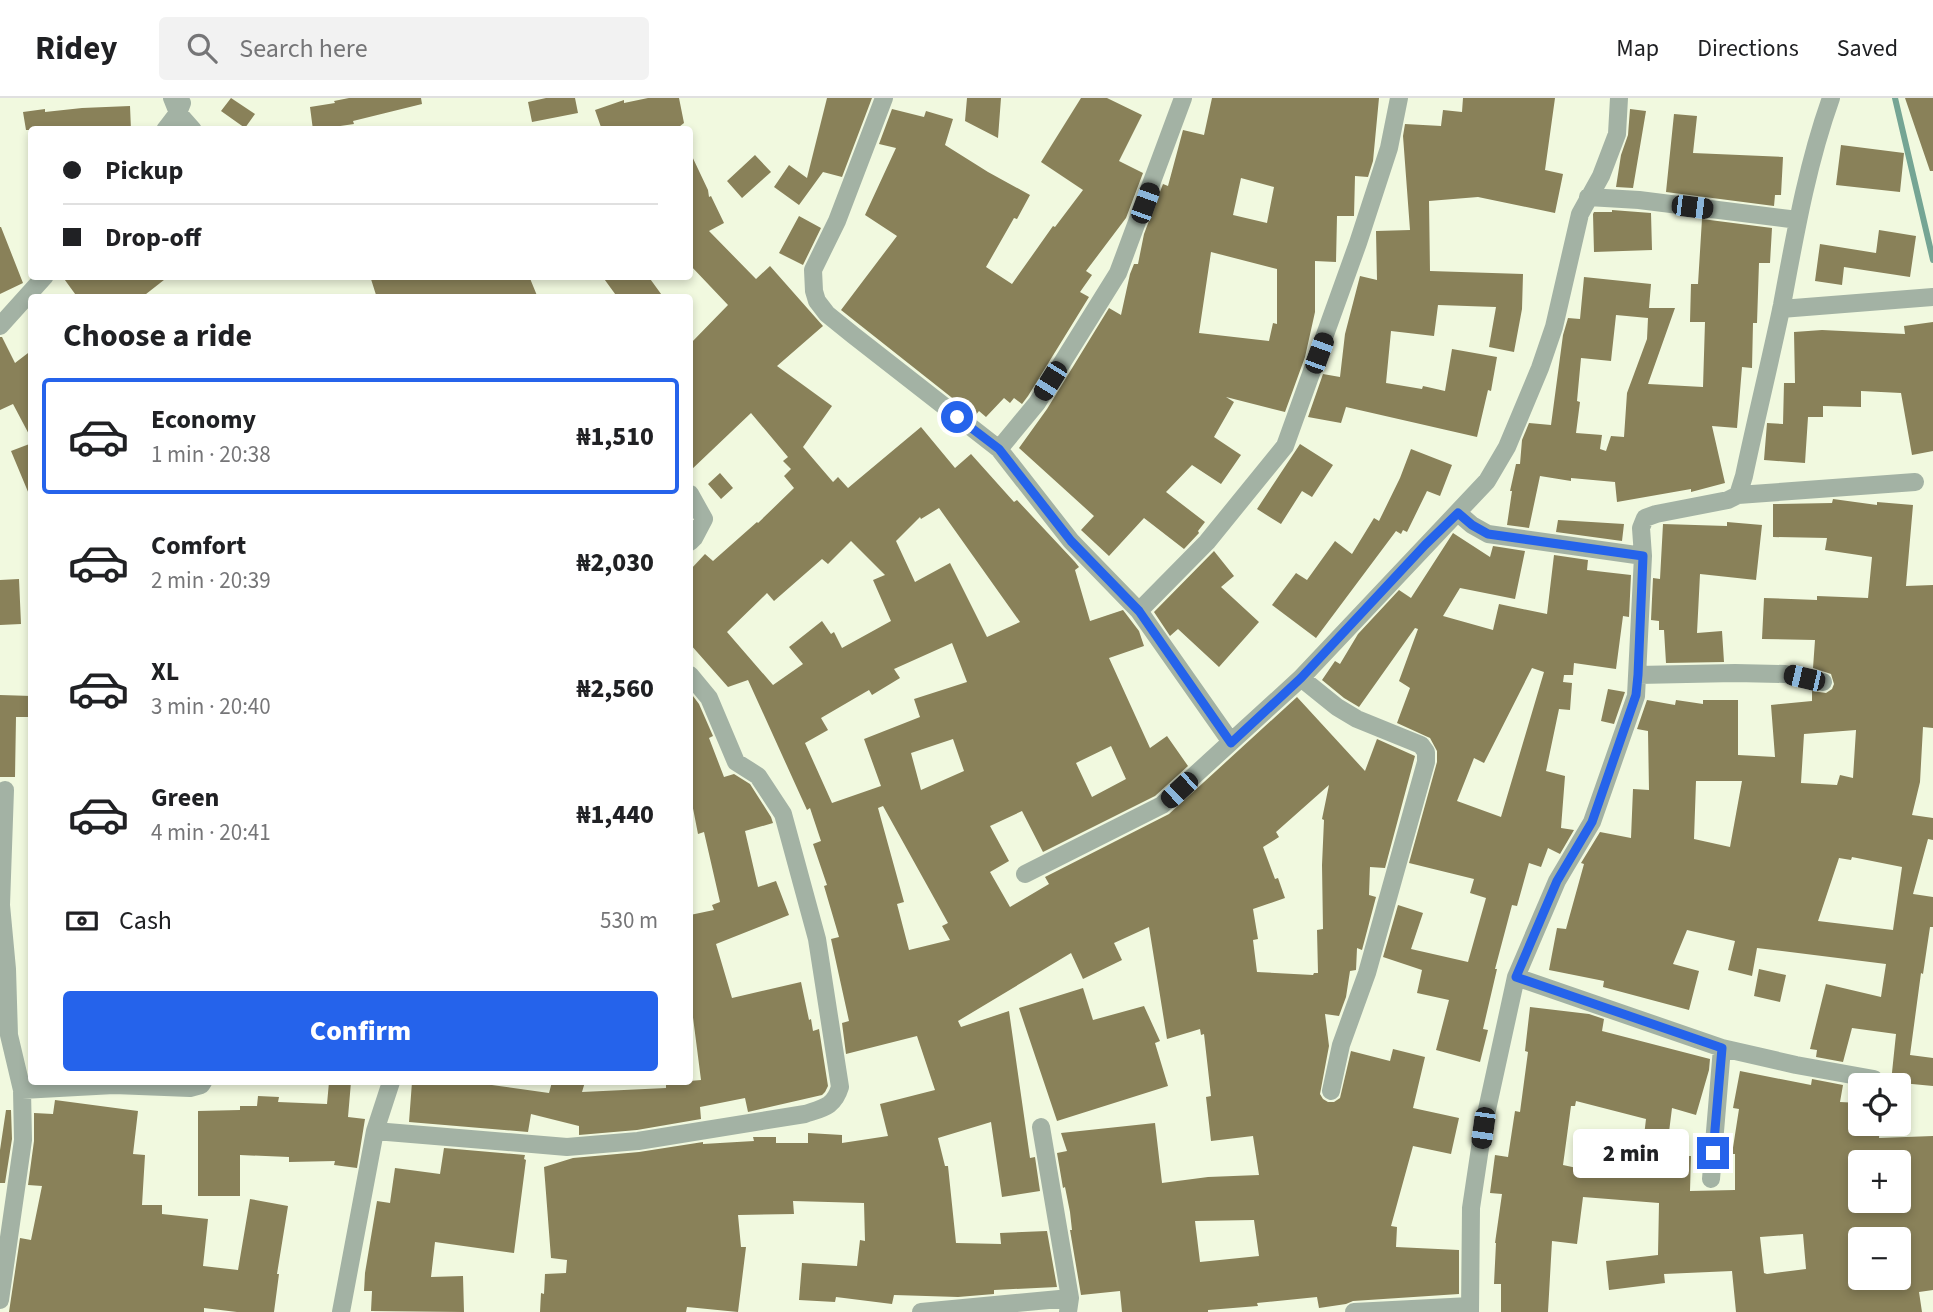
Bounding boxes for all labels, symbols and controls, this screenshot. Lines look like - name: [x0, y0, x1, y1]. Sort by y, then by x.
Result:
- search box: [159, 17, 649, 80]
- text: Ridey: [35, 25, 117, 72]
- icon: search: [183, 29, 221, 67]
- text: Search here: [239, 30, 368, 67]
- text: Map: [1616, 31, 1659, 66]
- text: Directions: [1697, 31, 1799, 66]
- text: Saved: [1837, 31, 1898, 66]
- text: Pickup: [105, 152, 183, 189]
- car: [1128, 180, 1163, 226]
- car: [1670, 194, 1715, 220]
- text: Drop-off: [105, 219, 201, 256]
- text: Choose a ride: [63, 313, 252, 359]
- car: [1302, 330, 1337, 376]
- car: [1030, 358, 1071, 404]
- text: Economy: [151, 401, 256, 438]
- route start: [941, 401, 973, 433]
- icon: car: [67, 405, 130, 468]
- text: ₦1,510: [577, 418, 654, 455]
- text: 1 min · 20:38: [151, 438, 271, 471]
- text: Comfort: [151, 527, 246, 564]
- icon: car: [67, 531, 130, 594]
- text: ₦2,030: [577, 544, 654, 581]
- text: 2 min · 20:39: [151, 564, 271, 597]
- text: XL: [151, 653, 179, 690]
- icon: car: [67, 657, 130, 720]
- car: [1782, 663, 1827, 693]
- text: ₦2,560: [577, 670, 654, 707]
- text: 3 min · 20:40: [151, 690, 271, 723]
- car: [1157, 768, 1202, 812]
- text: Green: [151, 779, 219, 816]
- icon: car: [67, 783, 130, 846]
- text: ₦1,440: [577, 796, 654, 833]
- text: 4 min · 20:41: [151, 816, 271, 849]
- icon: cash: [63, 902, 101, 940]
- text: Cash: [119, 902, 172, 939]
- text: 530 m: [600, 904, 658, 937]
- button: Confirm: [63, 991, 658, 1071]
- map controls: [1848, 1073, 1911, 1290]
- button: locate: [1848, 1073, 1911, 1136]
- car: [1470, 1106, 1497, 1150]
- callout: 2 min: [1573, 1128, 1688, 1178]
- text: 2 min: [1603, 1137, 1659, 1170]
- route end: [1697, 1137, 1729, 1169]
- button: +: [1848, 1150, 1911, 1213]
- button: −: [1848, 1227, 1911, 1290]

